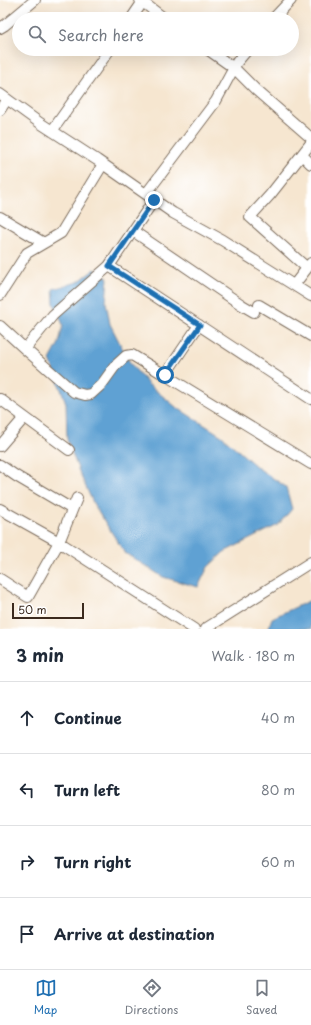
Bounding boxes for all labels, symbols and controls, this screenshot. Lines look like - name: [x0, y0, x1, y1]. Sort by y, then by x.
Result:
- search box: [12, 12, 299, 56]
- icon: search: [26, 23, 48, 45]
- text: Search here: [58, 23, 144, 46]
- route end: [145, 191, 163, 209]
- route start: [156, 366, 174, 384]
- scale bar: [12, 601, 84, 620]
- text: 50 m: [18, 601, 47, 618]
- text: 3 min: [16, 642, 64, 668]
- text: Walk · 180 m: [212, 646, 295, 665]
- text: Continue: [54, 706, 122, 729]
- icon: ahead: [16, 707, 38, 729]
- text: 40 m: [261, 708, 295, 727]
- text: Turn left: [54, 778, 120, 801]
- icon: left: [16, 779, 38, 801]
- text: 80 m: [261, 780, 295, 799]
- text: Turn right: [54, 850, 131, 873]
- icon: right: [16, 851, 38, 873]
- text: 60 m: [261, 852, 295, 871]
- text: Arrive at destination: [54, 922, 215, 945]
- icon: arrive: [16, 923, 38, 945]
- tab: Map: [34, 977, 57, 1018]
- tab: Directions: [125, 977, 178, 1018]
- tab: Saved: [246, 977, 277, 1018]

